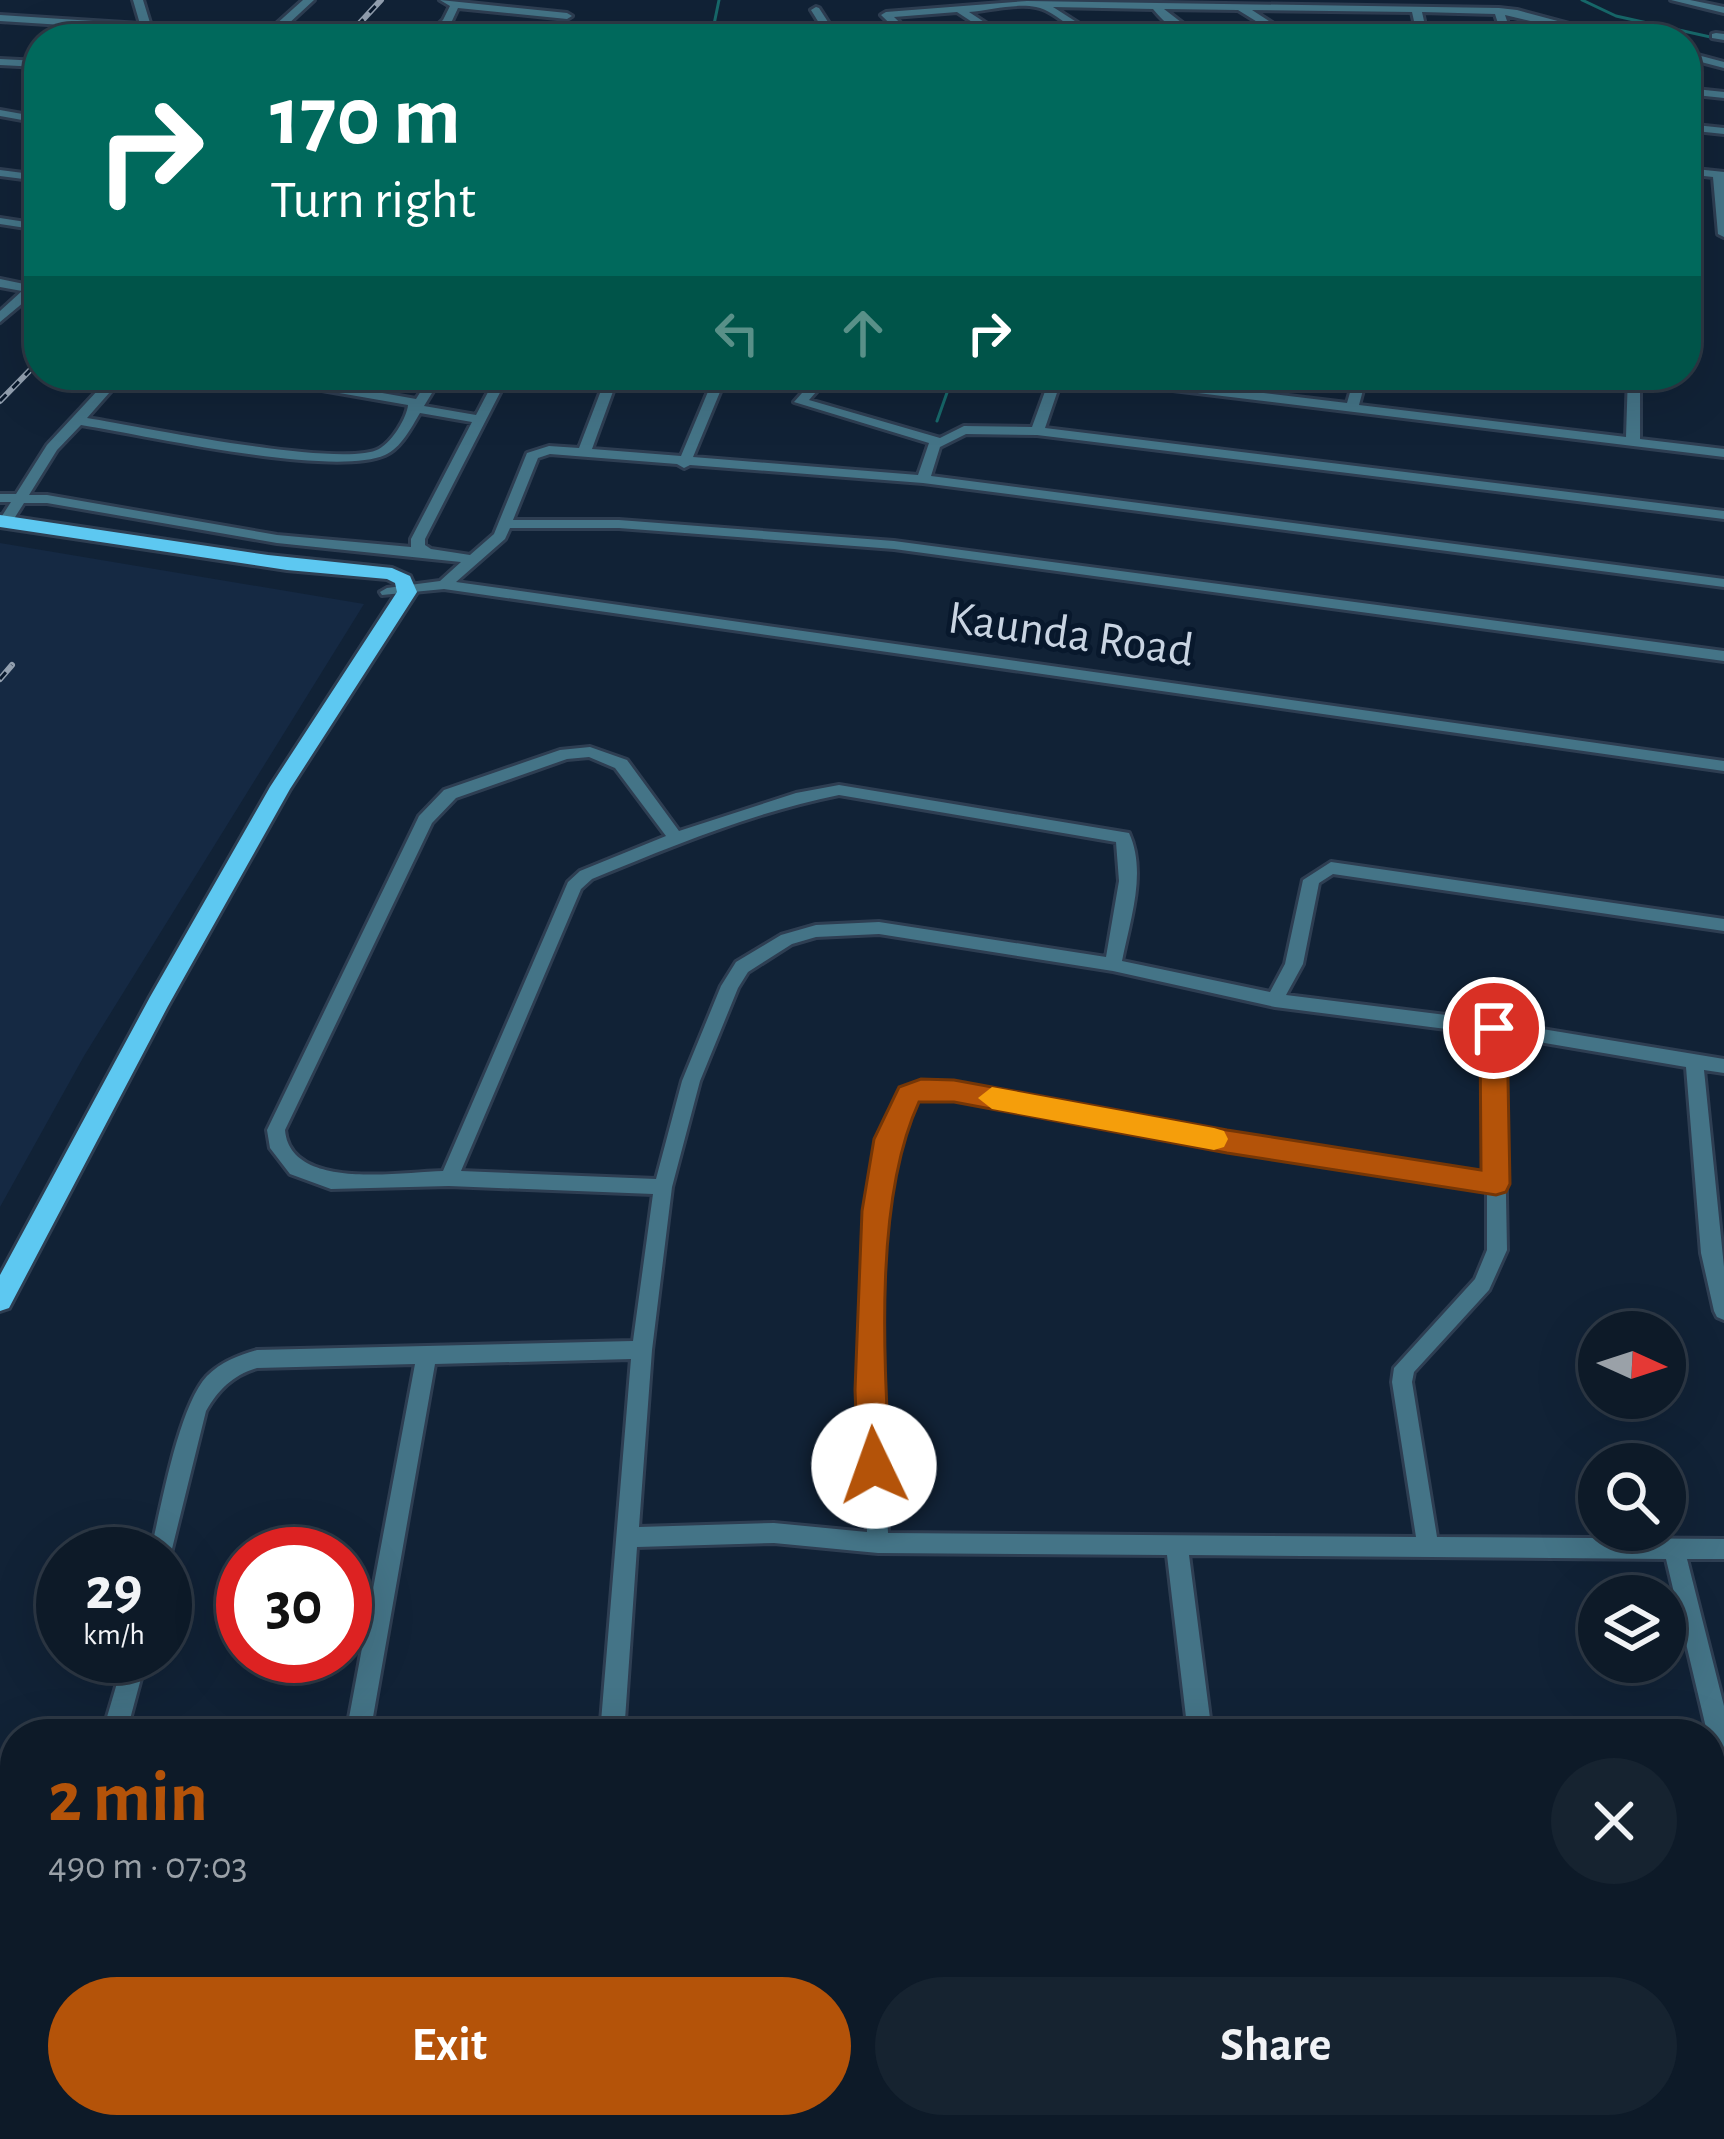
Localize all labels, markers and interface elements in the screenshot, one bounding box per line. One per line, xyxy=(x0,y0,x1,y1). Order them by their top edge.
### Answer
icon: right xyxy=(72,72,228,228)
text: 170 m xyxy=(270,76,461,160)
text: Turn right xyxy=(270,174,476,228)
icon: left xyxy=(704,300,770,366)
icon: ahead xyxy=(830,300,896,366)
icon: right xyxy=(956,300,1022,366)
street label: Kaunda Road xyxy=(945,594,1196,676)
pin xyxy=(1443,977,1545,1079)
icon: arrive xyxy=(1461,995,1527,1061)
north arrow xyxy=(1578,1311,1686,1419)
map controls xyxy=(1578,1311,1686,1683)
position arrow xyxy=(811,1403,937,1529)
button: search xyxy=(1578,1443,1686,1551)
speed limit sign: 30 xyxy=(216,1527,372,1683)
text: 29 xyxy=(85,1560,143,1620)
button: layers xyxy=(1578,1575,1686,1683)
text: km/h xyxy=(83,1620,145,1650)
button: close xyxy=(1551,1758,1677,1884)
text: 2 min xyxy=(48,1762,208,1834)
text: 490 m · 07:03 xyxy=(48,1847,248,1886)
button: Exit xyxy=(48,1977,851,2115)
button: Share xyxy=(875,1977,1677,2115)

